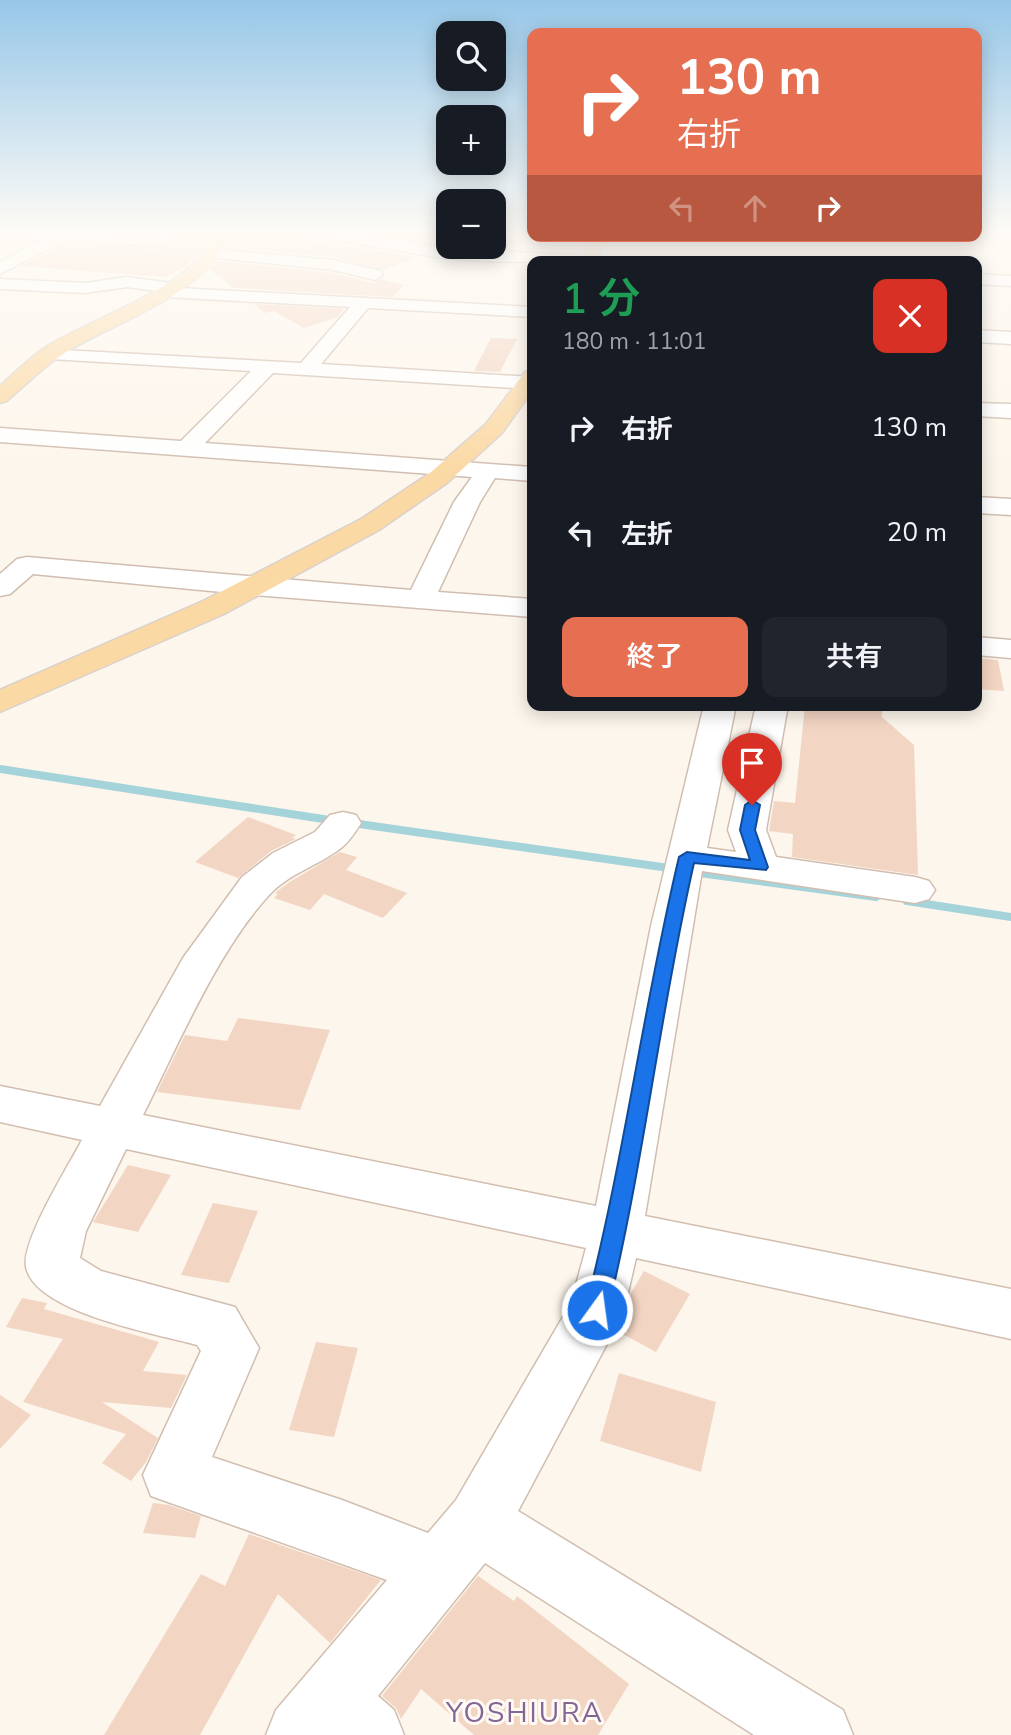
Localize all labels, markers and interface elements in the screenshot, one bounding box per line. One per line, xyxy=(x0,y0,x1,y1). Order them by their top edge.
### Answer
map controls xyxy=(436,21,506,259)
button: search xyxy=(436,21,506,91)
text: 130 m xyxy=(677,44,821,111)
icon: right xyxy=(562,56,653,147)
button: + xyxy=(436,105,506,175)
text: 右折 xyxy=(677,113,741,156)
button: − xyxy=(436,189,506,259)
icon: left xyxy=(663,189,701,227)
icon: ahead xyxy=(736,189,774,227)
icon: right xyxy=(809,189,847,227)
text: 1 分 xyxy=(562,271,640,328)
button: close xyxy=(873,279,947,353)
text: 180 m · 11:01 xyxy=(562,326,707,357)
icon: right xyxy=(562,409,600,447)
text: 130 m xyxy=(871,410,947,445)
text: 右折 xyxy=(621,412,673,447)
icon: left xyxy=(562,514,600,552)
text: 20 m xyxy=(887,515,947,550)
text: 左折 xyxy=(621,517,673,552)
button: 終了 xyxy=(562,617,748,697)
button: 共有 xyxy=(762,617,947,697)
pin xyxy=(722,733,782,805)
icon: arrive xyxy=(733,744,771,782)
position arrow xyxy=(560,1273,634,1347)
district label: YOSHIURA xyxy=(445,1694,604,1732)

